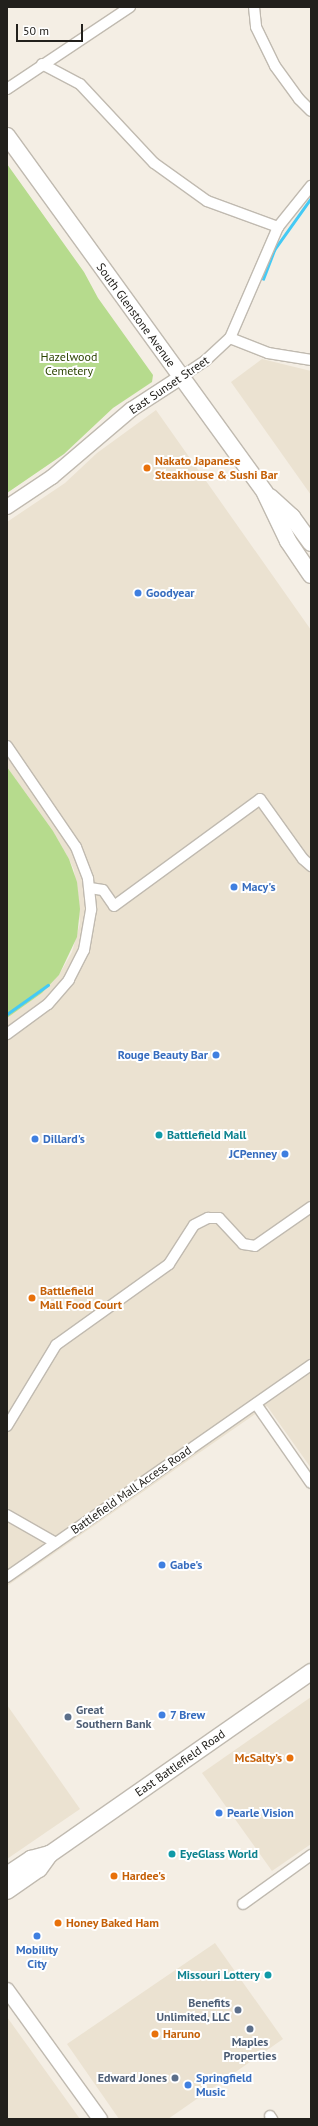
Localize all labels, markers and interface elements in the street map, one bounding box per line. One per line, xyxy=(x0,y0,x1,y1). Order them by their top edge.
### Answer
scale bar xyxy=(18,16,85,42)
text: 50 m xyxy=(23,23,49,38)
street label: South Glenstone Avenue xyxy=(93,260,179,370)
park label: Hazelwood Cemetery xyxy=(41,350,97,378)
street label: East Sunset Street xyxy=(126,353,212,417)
place label: Nakato Japanese Steakhouse & Sushi Bar xyxy=(155,454,278,482)
marker: Nakato Japanese Steakhouse & Sushi Bar xyxy=(142,463,152,473)
place label: Goodyear xyxy=(146,586,195,600)
marker: Goodyear xyxy=(133,588,143,598)
place label: Macy's xyxy=(242,880,276,894)
marker: Macy's xyxy=(229,882,239,892)
place label: Rouge Beauty Bar xyxy=(117,1048,208,1062)
marker: Rouge Beauty Bar xyxy=(211,1050,221,1060)
place label: Battlefield Mall xyxy=(167,1128,246,1142)
marker: Battlefield Mall xyxy=(154,1130,164,1140)
place label: Dillard's xyxy=(43,1132,85,1146)
marker: Dillard's xyxy=(30,1134,40,1144)
place label: JCPenney xyxy=(229,1147,277,1161)
marker: JCPenney xyxy=(280,1149,290,1159)
place label: Battlefield Mall Food Court xyxy=(40,1284,122,1312)
marker: Battlefield Mall Food Court xyxy=(27,1293,37,1303)
street label: Battlefield Mall Access Road xyxy=(68,1443,194,1537)
place label: Gabe's xyxy=(170,1558,202,1572)
marker: Gabe's xyxy=(157,1560,167,1570)
place label: Great Southern Bank xyxy=(76,1703,151,1731)
place label: 7 Brew xyxy=(170,1708,206,1722)
marker: 7 Brew xyxy=(157,1710,167,1720)
marker: Great Southern Bank xyxy=(63,1712,73,1722)
street label: East Battlefield Road xyxy=(132,1727,228,1799)
place label: McSalty’s xyxy=(235,1751,282,1765)
marker: McSalty’s xyxy=(285,1753,295,1763)
place label: Pearle Vision xyxy=(227,1806,294,1820)
marker: Pearle Vision xyxy=(214,1808,224,1818)
place label: EyeGlass World xyxy=(180,1847,258,1861)
marker: EyeGlass World xyxy=(167,1849,177,1859)
place label: Hardee's xyxy=(122,1869,165,1883)
marker: Hardee's xyxy=(109,1871,119,1881)
place label: Honey Baked Ham xyxy=(66,1916,159,1930)
marker: Honey Baked Ham xyxy=(53,1918,63,1928)
marker: Mobility City xyxy=(32,1931,42,1941)
place label: Mobility City xyxy=(16,1943,58,1971)
place label: Missouri Lottery xyxy=(177,1968,260,1982)
marker: Missouri Lottery xyxy=(263,1970,273,1980)
place label: Benefits Unlimited, LLC xyxy=(156,1996,230,2024)
marker: Benefits Unlimited, LLC xyxy=(233,2005,243,2015)
marker: Maples Properties xyxy=(245,2024,255,2034)
place label: Haruno xyxy=(163,2027,200,2041)
marker: Haruno xyxy=(150,2029,160,2039)
place label: Maples Properties xyxy=(224,2035,276,2063)
place label: Edward Jones xyxy=(98,2071,167,2085)
place label: Springfield Music xyxy=(196,2071,252,2099)
marker: Edward Jones xyxy=(170,2073,180,2083)
marker: Springfield Music xyxy=(183,2080,193,2090)

